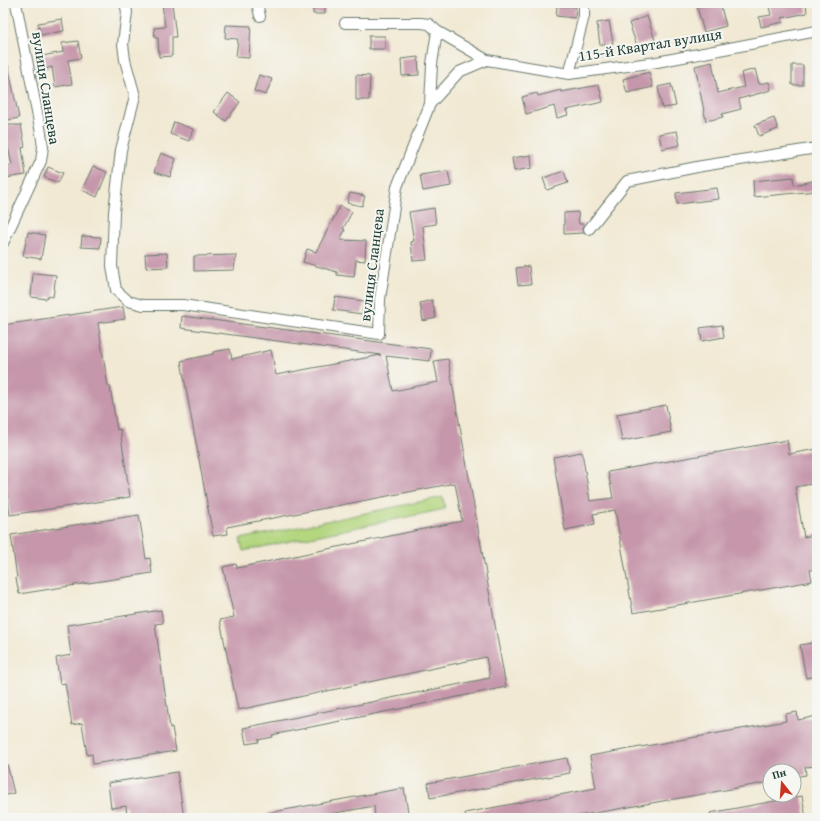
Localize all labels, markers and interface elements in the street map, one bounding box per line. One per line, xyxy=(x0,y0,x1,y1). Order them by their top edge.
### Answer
street label: 115-й Квартал вулиця xyxy=(577,23,724,66)
street label: вулиця Сланцева xyxy=(27,30,66,147)
street label: вулиця Сланцева xyxy=(354,206,389,323)
north arrow xyxy=(762,763,802,803)
text: Пн xyxy=(770,764,788,783)

